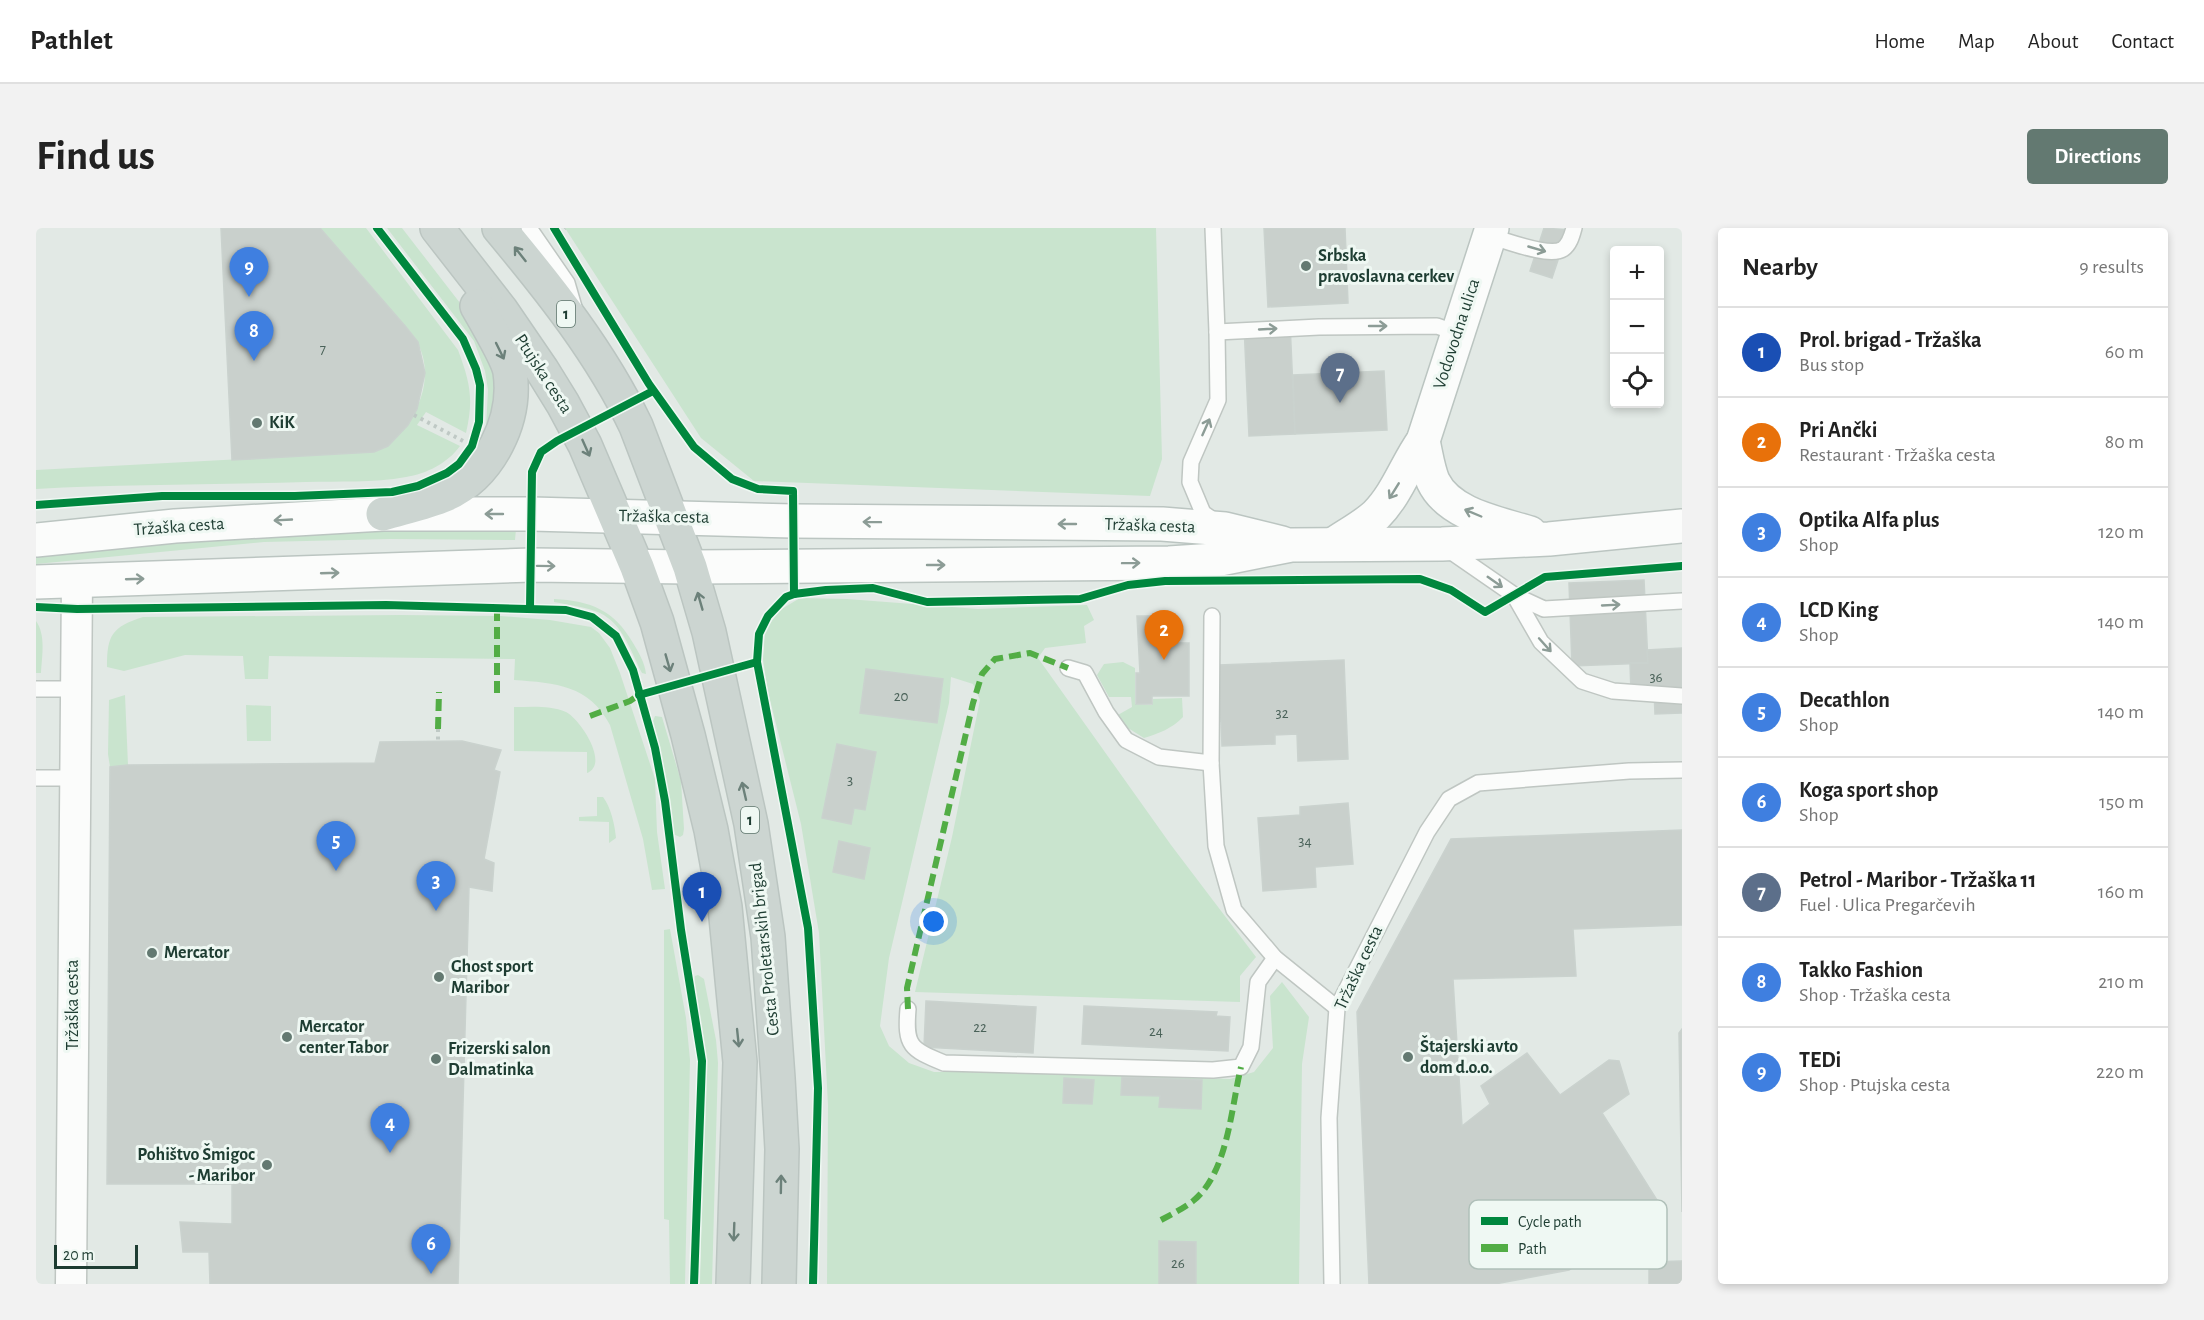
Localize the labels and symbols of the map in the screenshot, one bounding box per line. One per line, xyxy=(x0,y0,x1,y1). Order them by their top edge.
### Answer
one-way arrow xyxy=(1528,244,1547,255)
one-way arrow xyxy=(513,246,526,262)
place label: Srbska pravoslavna cerkev xyxy=(1318,247,1454,286)
pin: 9 xyxy=(230,248,268,297)
marker: Srbska pravoslavna cerkev xyxy=(1299,259,1313,273)
street label: Vodovodna ulica xyxy=(1431,276,1483,392)
road number: 1 xyxy=(557,301,575,327)
pin: 8 xyxy=(234,312,274,361)
one-way arrow xyxy=(1367,320,1387,332)
one-way arrow xyxy=(1258,324,1278,335)
street label: Ptujska cesta xyxy=(511,331,575,417)
house number: 7 xyxy=(320,342,326,357)
one-way arrow xyxy=(495,342,506,360)
pin: 7 xyxy=(1320,354,1360,403)
place label: KiK xyxy=(269,414,295,432)
marker: KiK xyxy=(250,416,264,430)
one-way arrow xyxy=(1201,419,1212,437)
one-way arrow xyxy=(581,438,593,456)
one-way arrow xyxy=(1388,482,1400,499)
street label: Tržaška cesta xyxy=(618,507,710,527)
one-way arrow xyxy=(1465,507,1483,519)
one-way arrow xyxy=(485,508,505,520)
street label: Tržaška cesta xyxy=(133,515,225,539)
one-way arrow xyxy=(273,515,293,526)
street label: Tržaška cesta xyxy=(1104,515,1196,537)
one-way arrow xyxy=(862,516,882,528)
one-way arrow xyxy=(1057,518,1077,530)
one-way arrow xyxy=(1121,557,1141,569)
one-way arrow xyxy=(926,559,946,571)
one-way arrow xyxy=(536,560,556,571)
one-way arrow xyxy=(320,567,340,579)
one-way arrow xyxy=(125,574,145,585)
one-way arrow xyxy=(1486,576,1502,588)
one-way arrow xyxy=(694,592,705,611)
one-way arrow xyxy=(1601,600,1621,611)
pin: 2 xyxy=(1144,610,1184,660)
one-way arrow xyxy=(1538,637,1552,652)
one-way arrow xyxy=(663,653,674,672)
house number: 36 xyxy=(1649,670,1663,685)
house number: 20 xyxy=(894,689,908,704)
house number: 32 xyxy=(1275,706,1289,721)
house number: 3 xyxy=(847,773,853,788)
one-way arrow xyxy=(737,782,749,801)
road number: 1 xyxy=(741,807,759,833)
pin: 5 xyxy=(316,822,356,871)
house number: 34 xyxy=(1298,834,1312,849)
street label: Cesta Proletarskih brigad xyxy=(747,861,783,1037)
pin: 3 xyxy=(416,862,456,911)
pin: 1 xyxy=(682,872,722,922)
your location xyxy=(919,907,948,936)
street label: Tržaška cesta xyxy=(1332,923,1386,1013)
place label: Mercator xyxy=(164,944,230,962)
marker: Mercator xyxy=(145,946,159,960)
place label: Ghost sport Maribor xyxy=(451,958,533,997)
street label: Tržaška cesta xyxy=(64,960,82,1050)
marker: Ghost sport Maribor xyxy=(432,970,446,984)
place label: Mercator center Tabor xyxy=(299,1018,389,1057)
house number: 22 xyxy=(973,1020,987,1035)
house number: 24 xyxy=(1149,1024,1163,1039)
one-way arrow xyxy=(733,1027,744,1047)
marker: Mercator center Tabor xyxy=(280,1030,294,1044)
place label: Štajerski avto dom d.o.o. xyxy=(1420,1035,1518,1077)
place label: Frizerski salon Dalmatinka xyxy=(448,1040,551,1079)
marker: Štajerski avto dom d.o.o. xyxy=(1401,1050,1415,1064)
marker: Frizerski salon Dalmatinka xyxy=(429,1052,443,1066)
pin: 4 xyxy=(370,1104,410,1153)
place label: Pohištvo Šmigoc - Maribor xyxy=(137,1143,256,1185)
marker: Pohištvo Šmigoc - Maribor xyxy=(260,1158,274,1172)
one-way arrow xyxy=(775,1174,787,1194)
legend xyxy=(1469,1200,1667,1269)
text: Cycle path xyxy=(1518,1214,1582,1231)
one-way arrow xyxy=(729,1222,740,1242)
pin: 6 xyxy=(412,1224,450,1274)
text: Path xyxy=(1518,1241,1547,1257)
scale bar xyxy=(54,1242,138,1270)
house number: 26 xyxy=(1171,1256,1185,1271)

